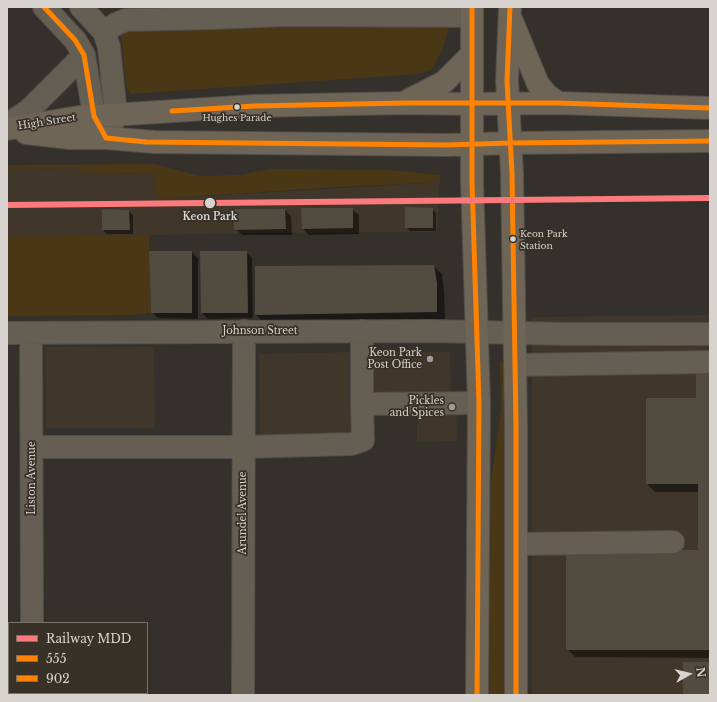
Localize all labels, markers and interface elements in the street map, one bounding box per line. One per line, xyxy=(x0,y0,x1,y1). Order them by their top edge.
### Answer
marker: Hughes Parade xyxy=(232,102,242,112)
street label: High Street xyxy=(17,111,77,133)
place label: Hughes Parade xyxy=(202,113,272,123)
marker: Keon Park xyxy=(203,196,217,210)
place label: Keon Park xyxy=(183,211,237,223)
place label: Keon Park Station xyxy=(520,229,568,250)
marker: Keon Park Station xyxy=(508,234,518,244)
street label: Johnson Street xyxy=(223,325,297,337)
place label: Keon Park Post Office xyxy=(367,347,422,370)
marker: Keon Park Post Office xyxy=(425,354,435,364)
place label: Pickles and Spices xyxy=(390,395,444,418)
marker: Pickles and Spices xyxy=(447,402,457,412)
street label: Liston Avenue xyxy=(26,441,38,515)
street label: Arundel Avenue xyxy=(237,472,249,554)
legend xyxy=(8,622,148,694)
text: Railway MDD xyxy=(46,631,131,646)
text: 555 xyxy=(46,651,66,666)
north arrow xyxy=(669,654,709,694)
text: N xyxy=(693,666,709,678)
text: 902 xyxy=(46,671,70,686)

